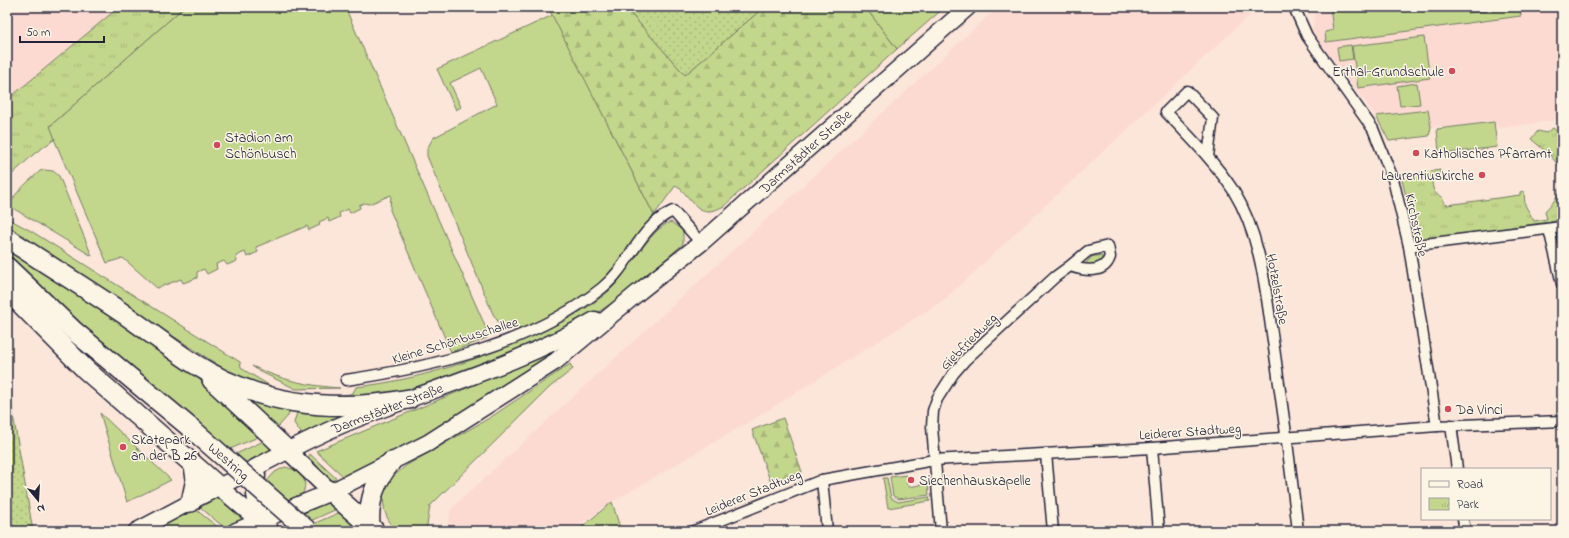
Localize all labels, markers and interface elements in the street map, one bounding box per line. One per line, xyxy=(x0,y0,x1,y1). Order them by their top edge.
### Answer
scale bar xyxy=(20,18,104,44)
text: 50 m xyxy=(26,24,50,42)
place label: Erthal-Grundschule xyxy=(1332,62,1445,83)
marker: Erthal-Grundschule xyxy=(1447,66,1457,76)
street label: Darmstädter Straße xyxy=(754,104,857,200)
place label: Stadion am Schönbusch xyxy=(225,128,296,165)
marker: Stadion am Schönbusch xyxy=(212,140,222,150)
place label: Katholisches Pfarramt xyxy=(1424,144,1552,165)
marker: Katholisches Pfarramt xyxy=(1411,148,1421,158)
place label: Laurentiuskirche xyxy=(1381,166,1475,187)
marker: Laurentiuskirche xyxy=(1477,170,1487,180)
street label: Kirchstraße xyxy=(1399,192,1433,259)
street label: Hotzelstraße xyxy=(1260,252,1293,327)
street label: Giebfriedweg xyxy=(936,309,1003,376)
street label: Kleine Schönbuschallee xyxy=(390,312,522,371)
street label: Darmstädter Straße xyxy=(328,378,447,441)
place label: Da Vinci xyxy=(1455,400,1503,421)
marker: Da Vinci xyxy=(1443,404,1453,414)
street label: Leiderer Stadtweg xyxy=(1138,418,1242,448)
place label: Skatepark an der B 26 xyxy=(131,430,197,467)
street label: Westring xyxy=(202,438,253,487)
marker: Skatepark an der B 26 xyxy=(118,442,128,452)
street label: Leiderer Stadtweg xyxy=(702,465,805,523)
legend xyxy=(1421,468,1551,520)
place label: Siechenhauskapelle xyxy=(919,471,1031,492)
marker: Siechenhauskapelle xyxy=(906,475,916,485)
text: Road xyxy=(1457,476,1483,494)
north arrow xyxy=(18,480,58,520)
text: Park xyxy=(1457,496,1479,514)
text: N xyxy=(35,500,47,517)

